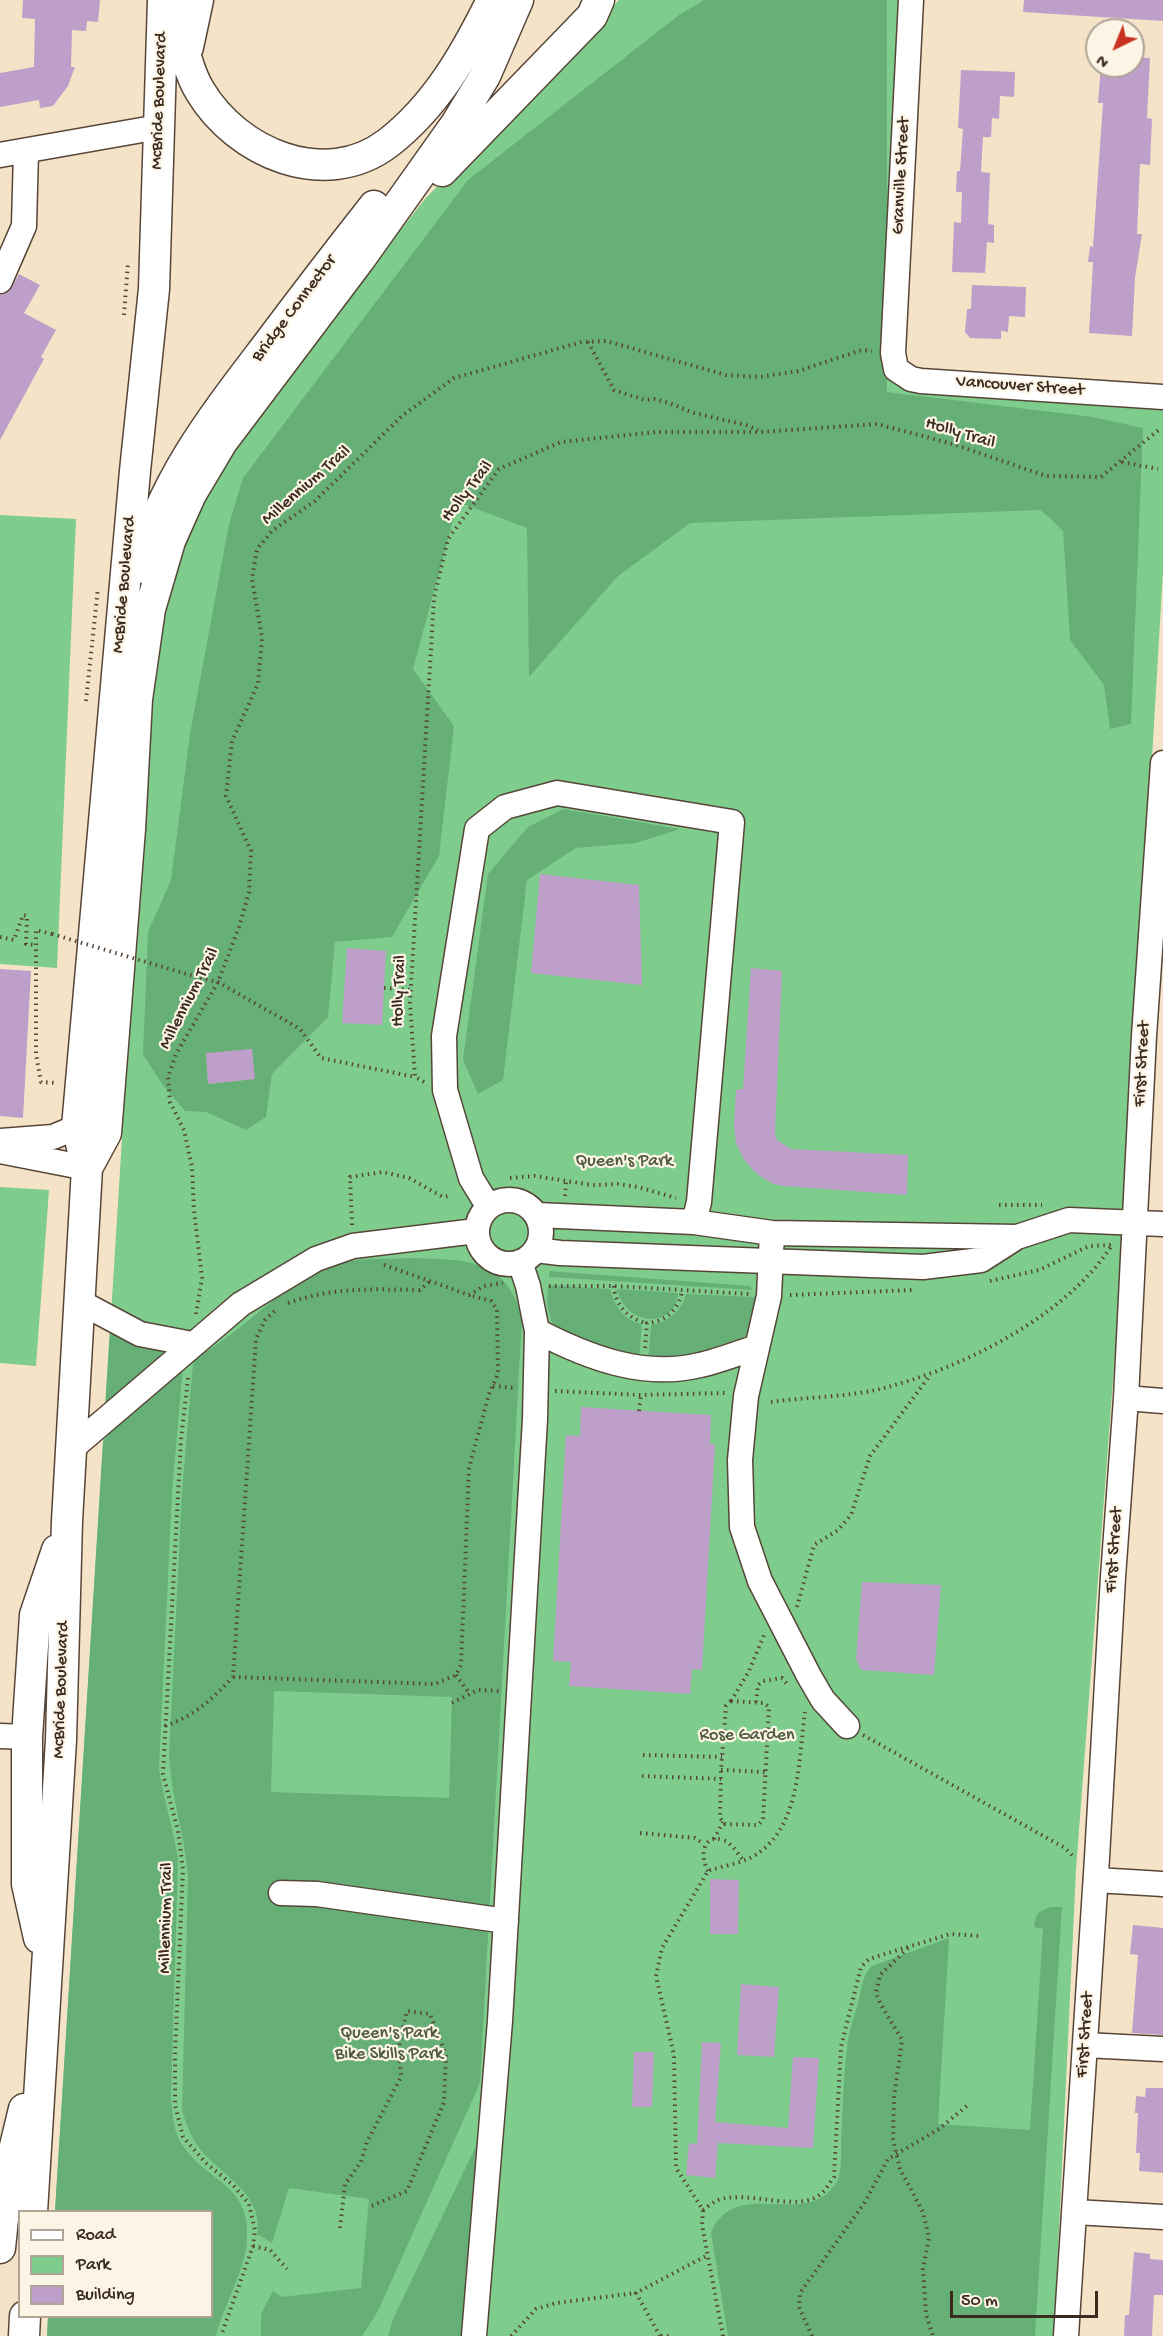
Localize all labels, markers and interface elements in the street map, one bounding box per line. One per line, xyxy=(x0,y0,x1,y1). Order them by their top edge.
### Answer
north arrow xyxy=(1085,18,1145,78)
street label: McBride Boulevard xyxy=(147,32,173,170)
text: N xyxy=(1093,50,1114,71)
street label: Granville Street xyxy=(888,117,916,235)
street label: Bridge Connector xyxy=(248,251,342,367)
street label: Vancouver Street xyxy=(955,372,1085,402)
street label: Holly Trail xyxy=(922,413,998,455)
street label: Millennium Trail xyxy=(258,441,356,531)
street label: Holly Trail xyxy=(437,457,499,527)
street label: McBride Boulevard xyxy=(108,516,142,654)
street label: Millennium Trail xyxy=(155,945,225,1053)
street label: Holly Trail xyxy=(388,955,412,1027)
street label: First Street xyxy=(1130,1021,1156,1107)
park label: Queen's Park xyxy=(575,1151,673,1173)
street label: First Street xyxy=(1101,1506,1129,1594)
street label: McBride Boulevard xyxy=(49,1621,75,1759)
park label: Rose Garden xyxy=(699,1725,795,1747)
street label: Millennium Trail xyxy=(155,1862,179,1974)
street label: First Street xyxy=(1072,1991,1100,2079)
park label: Queen's Park Bike Skills Park xyxy=(335,2023,443,2066)
legend xyxy=(18,2210,213,2318)
text: Road xyxy=(76,2225,115,2246)
text: Park xyxy=(76,2255,110,2276)
scale bar xyxy=(953,2279,1102,2317)
text: Building xyxy=(76,2285,135,2306)
text: 50 m xyxy=(961,2291,998,2312)

